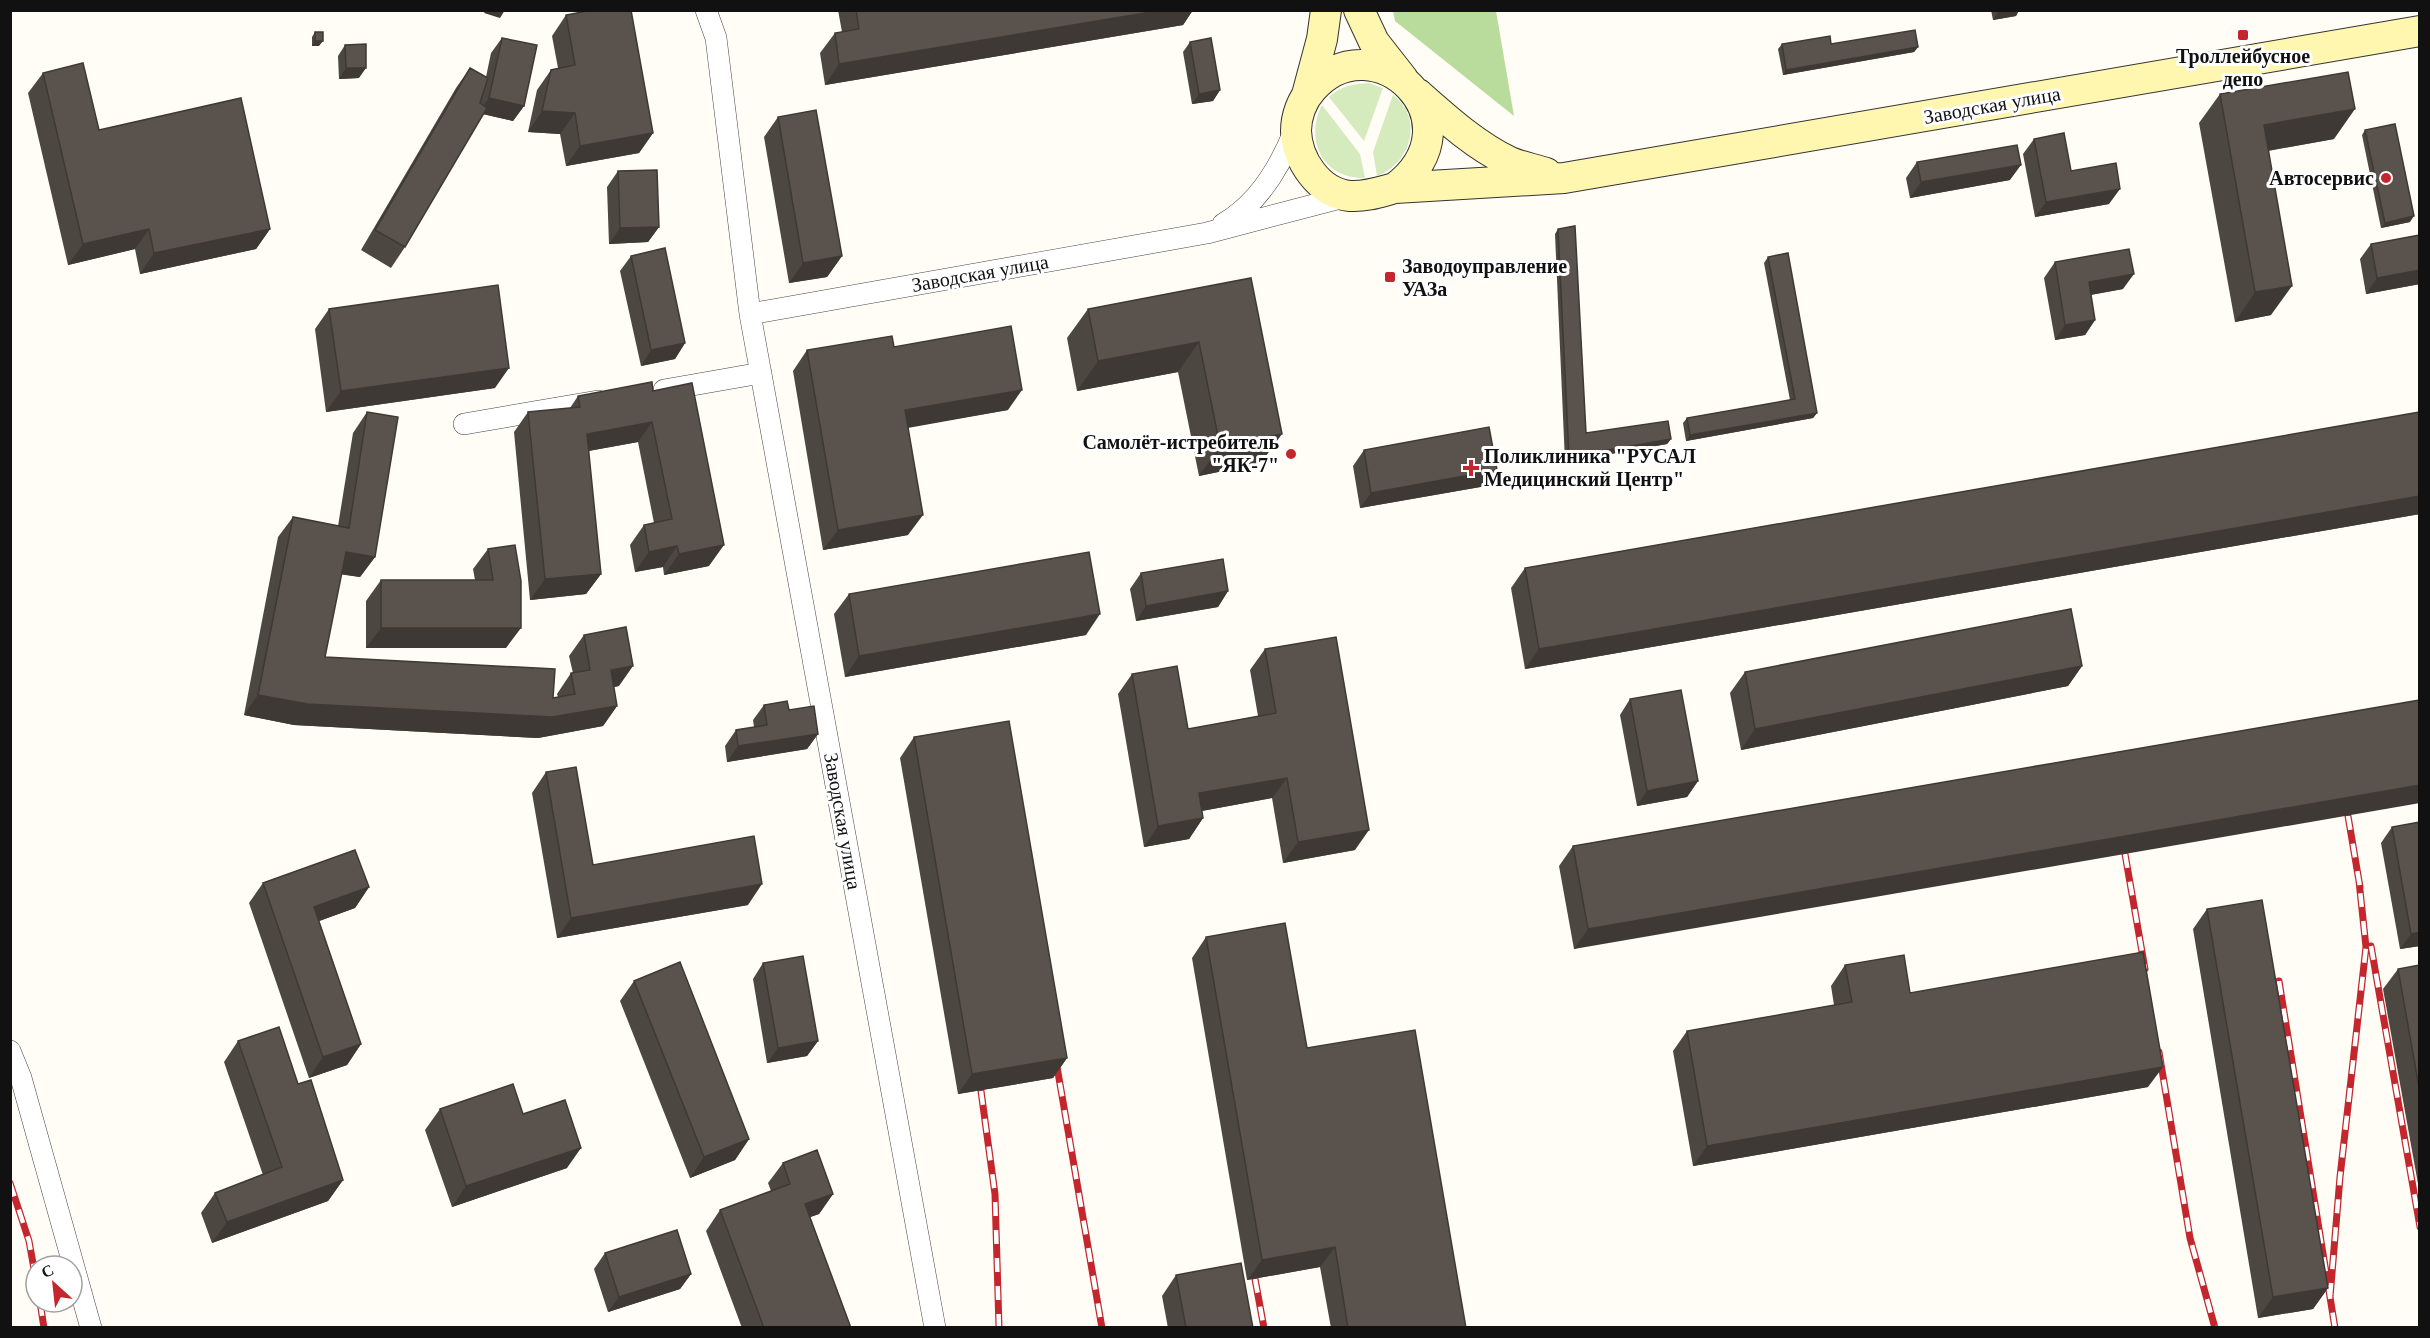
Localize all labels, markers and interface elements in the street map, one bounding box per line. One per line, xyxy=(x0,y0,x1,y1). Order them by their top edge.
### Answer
marker: Троллейбусное депо xyxy=(2236,28,2250,42)
place label: Троллейбусное депо xyxy=(2176,45,2310,90)
street label: Заводская улица xyxy=(1922,82,2062,129)
place label: Автосервис xyxy=(2269,167,2374,190)
marker: Автосервис xyxy=(2379,171,2393,185)
street label: Заводская улица xyxy=(910,250,1050,297)
place label: Заводоуправление УАЗа xyxy=(1402,255,1567,300)
marker: Заводоуправление УАЗа xyxy=(1383,270,1397,284)
place label: Самолёт-истребитель "ЯК-7" xyxy=(1082,431,1279,476)
place label: Поликлиника "РУСАЛ Медицинский Центр" xyxy=(1484,445,1696,491)
marker: Самолёт-истребитель "ЯК-7" xyxy=(1284,447,1298,461)
marker: Поликлиника "РУСАЛ Медицинский Центр" xyxy=(1462,459,1480,477)
street label: Заводская улица xyxy=(819,751,866,891)
north arrow xyxy=(24,1254,84,1314)
text: С xyxy=(38,1261,56,1281)

